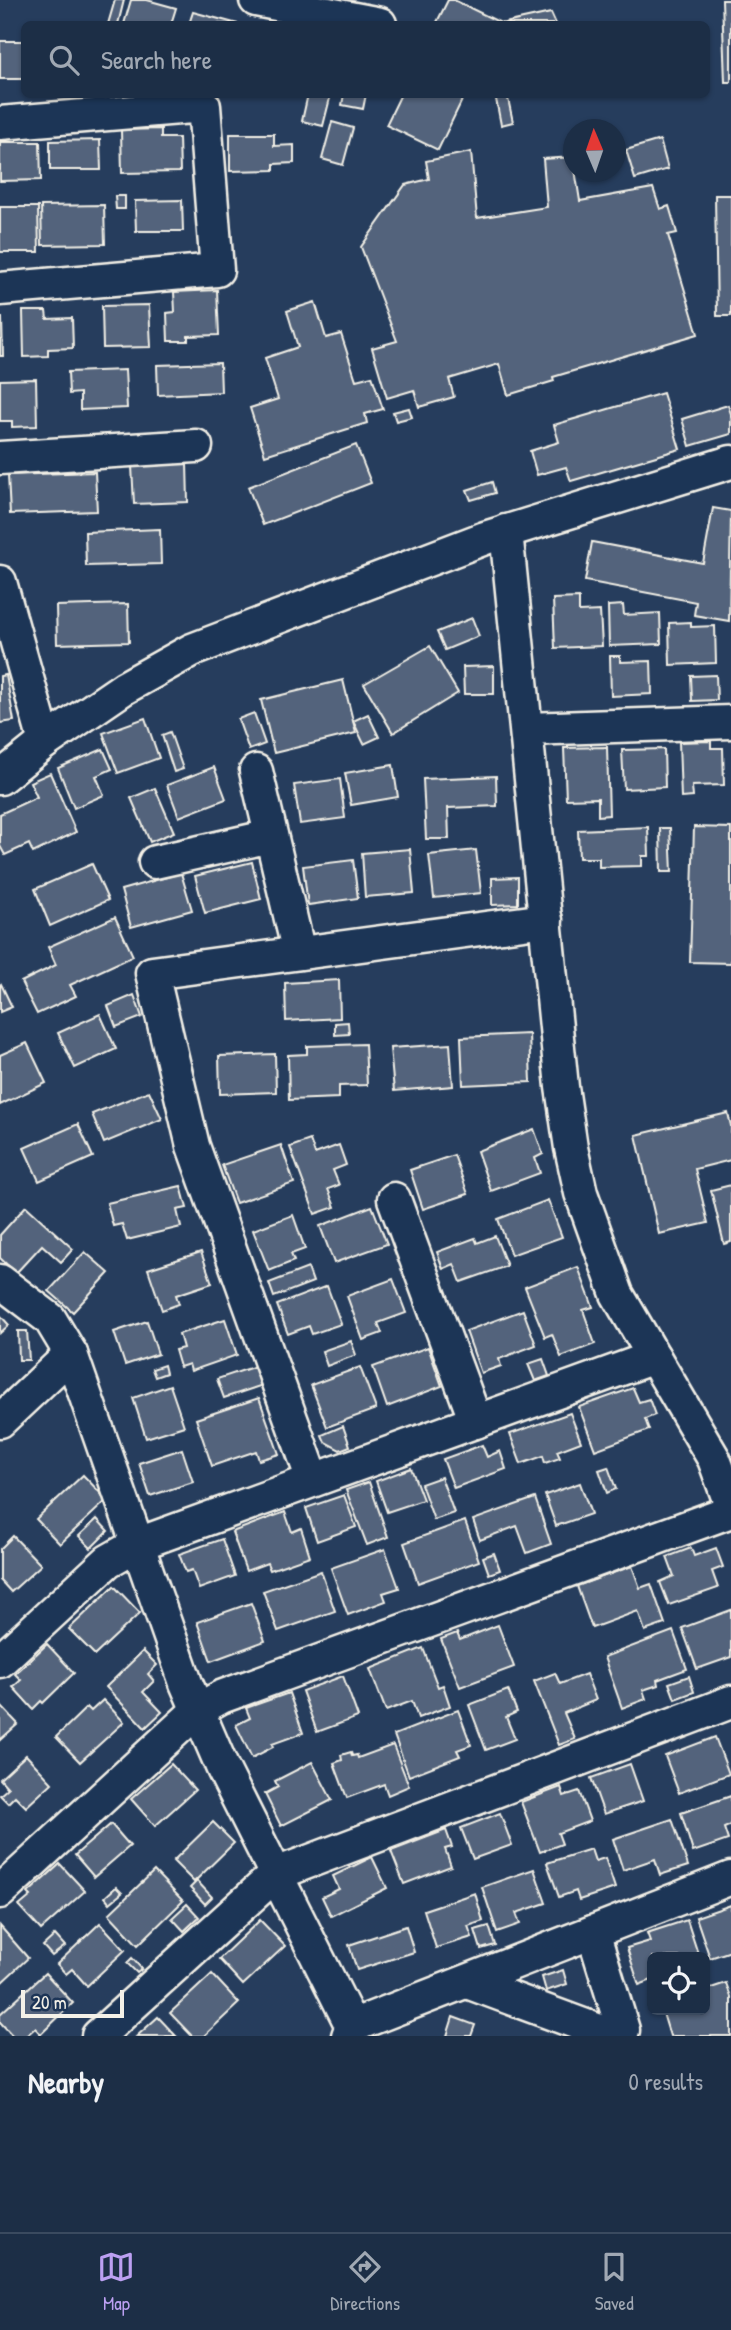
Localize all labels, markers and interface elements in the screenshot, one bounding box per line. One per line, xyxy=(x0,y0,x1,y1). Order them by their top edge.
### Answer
search box xyxy=(21,21,710,98)
icon: search xyxy=(45,41,83,79)
text: Search here xyxy=(101,42,212,77)
north arrow xyxy=(563,119,626,182)
map controls xyxy=(647,1952,710,2015)
button: locate xyxy=(647,1952,710,2015)
scale bar xyxy=(21,1987,124,2019)
text: 20 m xyxy=(32,1989,67,2015)
text: Nearby xyxy=(28,2062,104,2102)
text: 0 results xyxy=(628,2066,703,2097)
tab: Map xyxy=(97,2248,135,2316)
tab: Directions xyxy=(330,2248,400,2316)
tab: Saved xyxy=(595,2248,634,2316)

